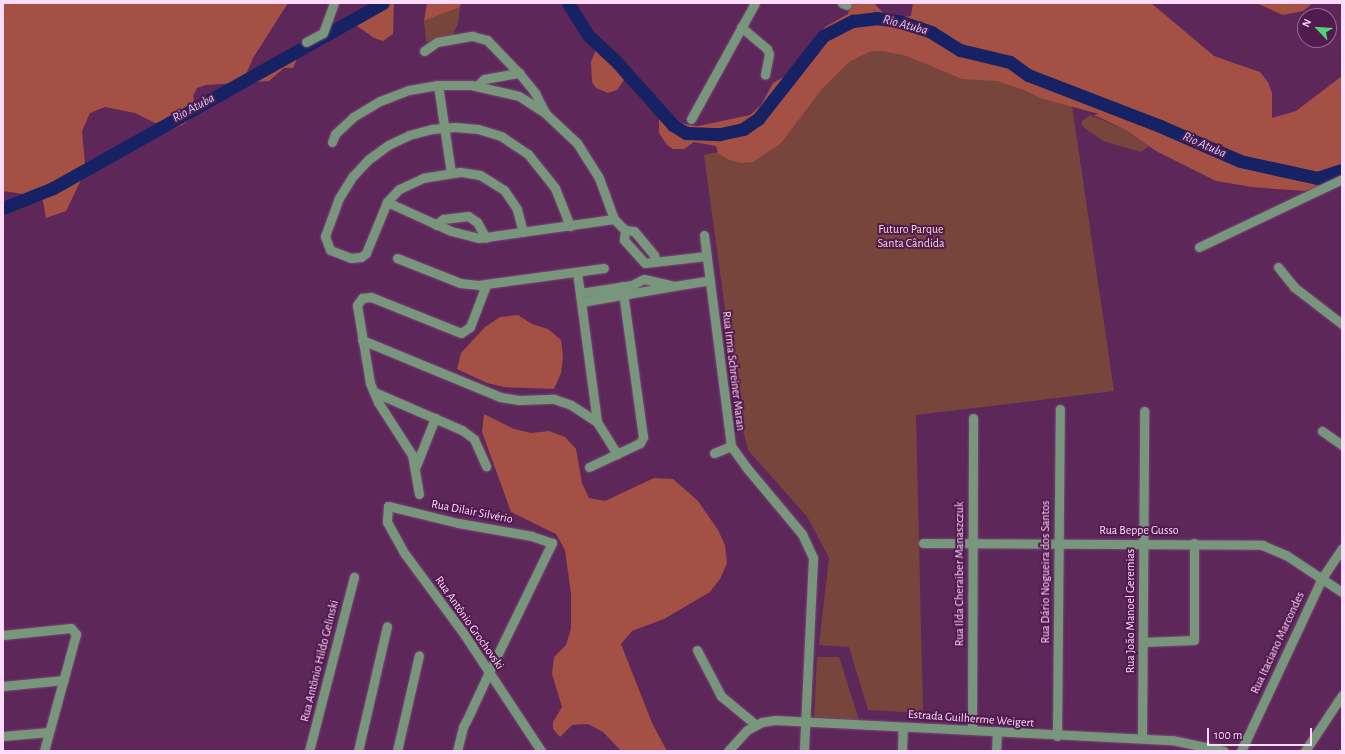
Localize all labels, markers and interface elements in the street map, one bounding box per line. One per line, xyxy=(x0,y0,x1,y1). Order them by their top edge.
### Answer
north arrow xyxy=(1297,8,1337,48)
water label: Rio Atuba xyxy=(881,13,929,39)
text: N xyxy=(1300,17,1313,29)
water label: Rio Atuba xyxy=(170,91,218,127)
water label: Rio Atuba xyxy=(1180,130,1228,162)
park label: Futuro Parque Santa Cândida xyxy=(877,223,945,251)
street label: Rua Irma Schreiner Maran xyxy=(719,310,747,432)
street label: Rua Dilair Silvério xyxy=(430,497,514,527)
street label: Rua Dário Nogueira dos Santos xyxy=(1039,501,1053,643)
street label: Rua Ilda Cheraiber Manaszczuk xyxy=(953,502,967,646)
street label: Rua Beppe Gusso xyxy=(1099,524,1179,538)
street label: Rua João Manoel Geremias xyxy=(1124,549,1138,673)
street label: Rua Antônio Grochovski xyxy=(431,574,507,672)
street label: Rua Itaciano Marcondes xyxy=(1248,590,1308,696)
street label: Rua Antônio Hildo Gelinski xyxy=(298,599,342,723)
street label: Estrada Guilherme Weigert xyxy=(907,707,1035,731)
scale bar xyxy=(1209,720,1314,746)
text: 100 m xyxy=(1214,729,1242,741)

